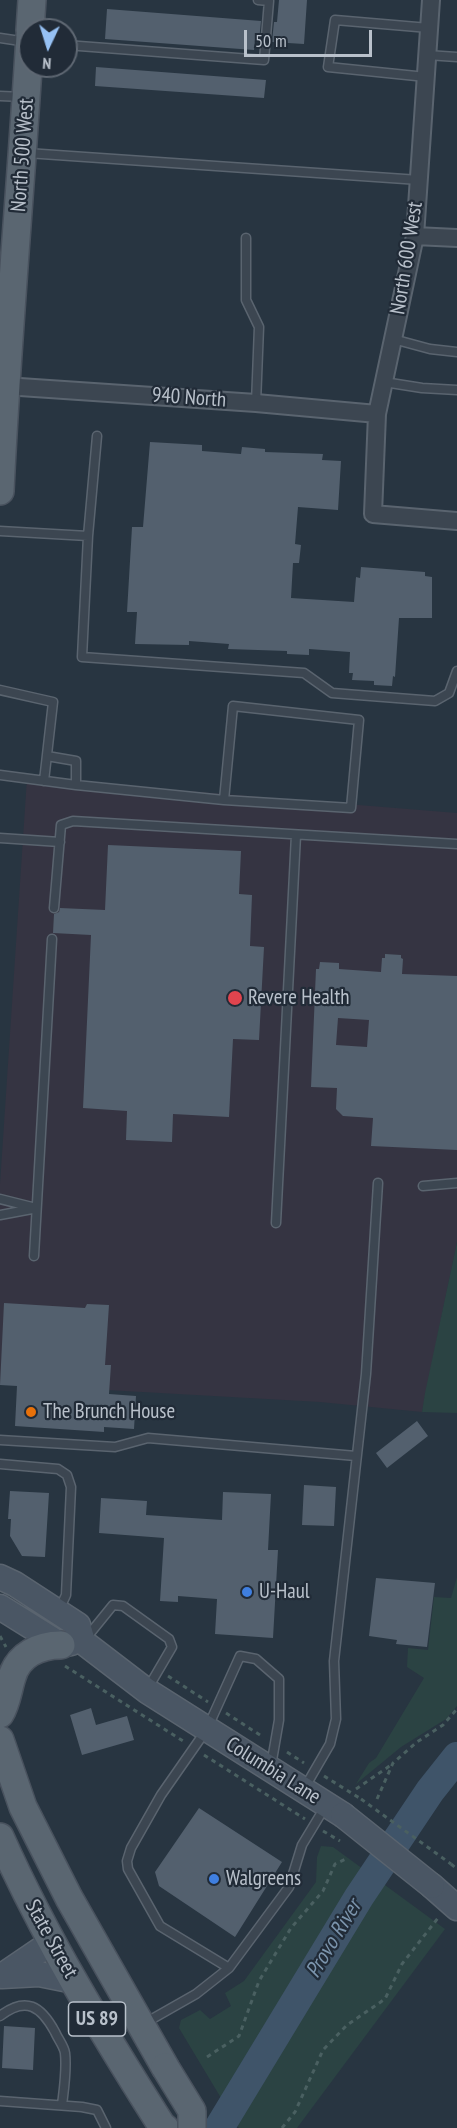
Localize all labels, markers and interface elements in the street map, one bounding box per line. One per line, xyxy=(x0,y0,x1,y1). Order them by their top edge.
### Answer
north arrow xyxy=(18,18,78,78)
scale bar xyxy=(247,18,374,56)
text: 50 m xyxy=(255,29,287,52)
text: N xyxy=(42,54,52,74)
street label: North 500 West xyxy=(6,97,40,213)
street label: North 600 West xyxy=(386,200,428,316)
street label: 940 North xyxy=(151,383,227,413)
place label: Revere Health xyxy=(248,985,350,1011)
marker: Revere Health xyxy=(226,989,244,1007)
place label: The Brunch House xyxy=(43,1399,175,1425)
marker: The Brunch House xyxy=(24,1405,38,1419)
place label: U-Haul xyxy=(259,1579,310,1605)
marker: U-Haul xyxy=(240,1585,254,1599)
street label: Columbia Lane xyxy=(221,1732,325,1810)
place label: Walgreens xyxy=(226,1866,301,1892)
marker: Walgreens xyxy=(207,1872,221,1886)
water label: Provo River xyxy=(300,1895,368,1983)
street label: State Street xyxy=(19,1896,83,1982)
road number: US 89 xyxy=(68,2002,126,2036)

